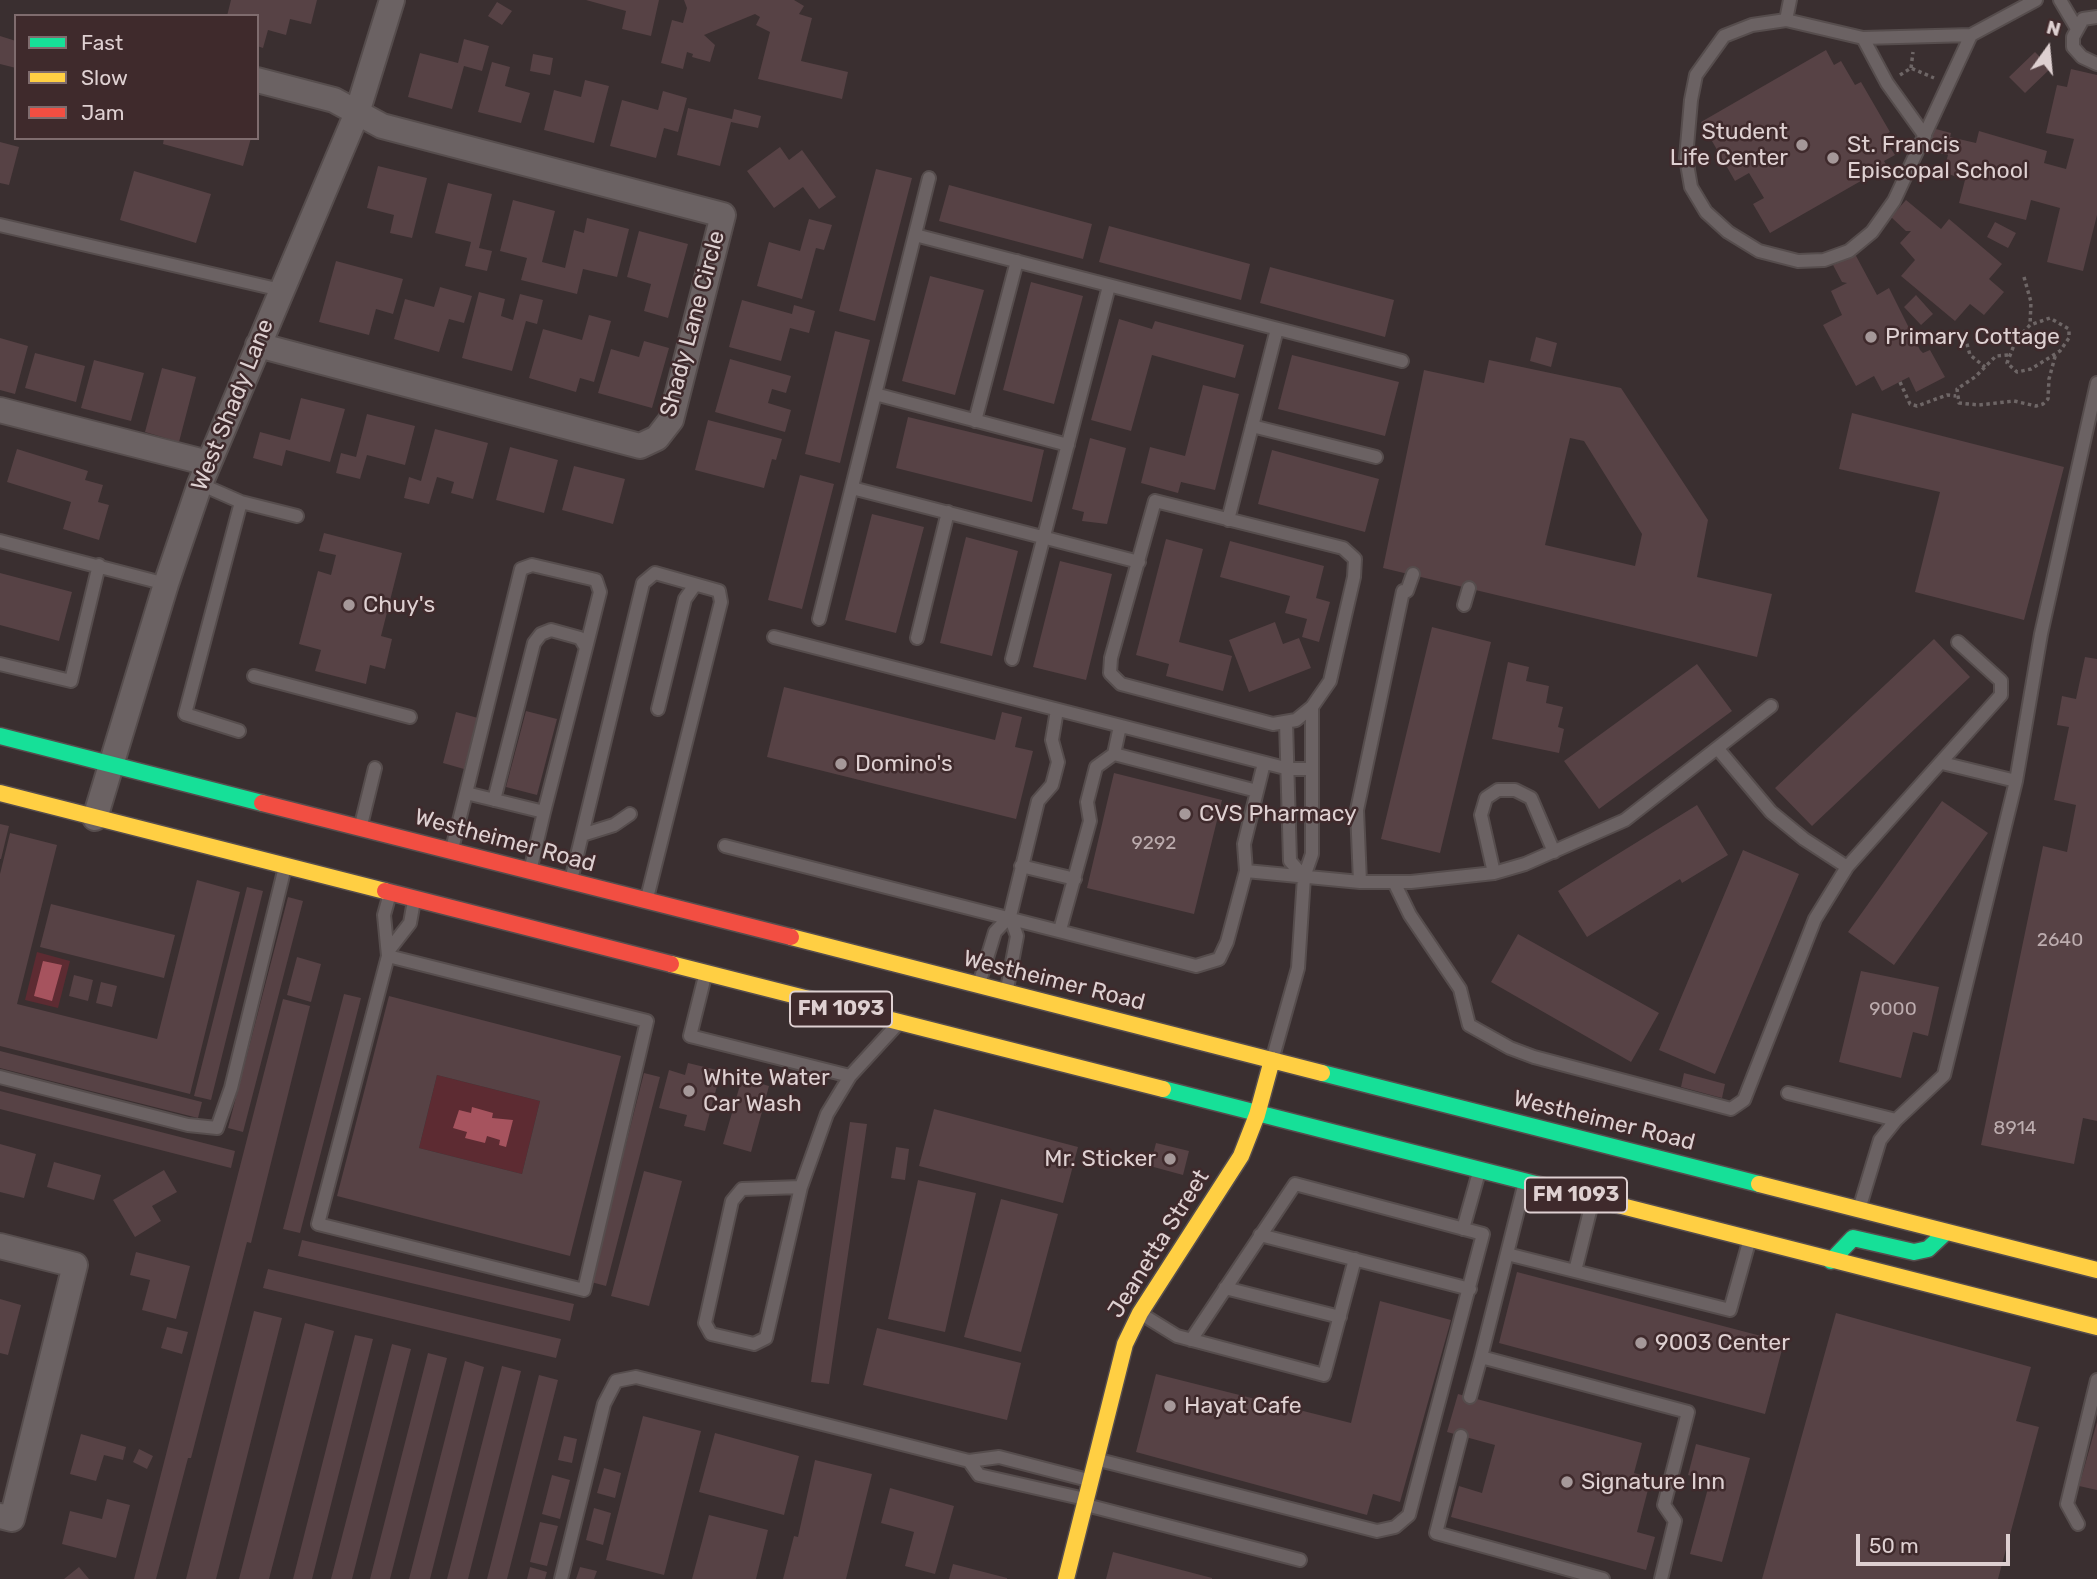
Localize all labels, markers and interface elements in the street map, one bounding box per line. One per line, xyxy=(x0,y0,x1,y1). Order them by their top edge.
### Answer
legend xyxy=(14,14,259,140)
north arrow xyxy=(2013,14,2083,84)
text: N xyxy=(2044,15,2063,41)
text: Fast xyxy=(81,30,123,55)
text: Slow xyxy=(81,65,128,90)
text: Jam xyxy=(81,100,125,125)
place label: Student Life Center xyxy=(1670,118,1788,172)
place label: St. Francis Episcopal School xyxy=(1847,131,2028,185)
marker: Student Life Center xyxy=(1794,137,1810,153)
marker: St. Francis Episcopal School xyxy=(1825,150,1841,166)
street label: Shady Lane Circle xyxy=(655,228,731,420)
street label: West Shady Lane xyxy=(186,315,280,495)
place label: Primary Cottage xyxy=(1885,323,2060,351)
marker: Primary Cottage xyxy=(1863,329,1879,345)
place label: Chuy's xyxy=(363,591,435,619)
marker: Chuy's xyxy=(341,597,357,613)
place label: Domino's xyxy=(855,750,953,778)
marker: Domino's xyxy=(833,756,849,772)
place label: CVS Pharmacy xyxy=(1199,800,1357,828)
street label: Westheimer Road xyxy=(412,804,598,878)
marker: CVS Pharmacy xyxy=(1177,806,1193,822)
house number: 9292 xyxy=(1132,833,1176,855)
house number: 2640 xyxy=(2037,930,2083,952)
street label: Westheimer Road xyxy=(960,945,1148,1017)
road number: FM 1093 xyxy=(790,992,892,1026)
house number: 9000 xyxy=(1869,999,1917,1021)
place label: White Water Car Wash xyxy=(703,1064,830,1118)
marker: White Water Car Wash xyxy=(681,1083,697,1099)
street label: Westheimer Road xyxy=(1510,1085,1698,1157)
house number: 8914 xyxy=(1993,1118,2037,1140)
place label: Mr. Sticker xyxy=(1044,1145,1156,1173)
marker: Mr. Sticker xyxy=(1162,1151,1178,1167)
street label: Jeanetta Street xyxy=(1102,1165,1216,1323)
road number: FM 1093 xyxy=(1525,1178,1627,1212)
place label: 9003 Center xyxy=(1655,1329,1790,1357)
marker: 9003 Center xyxy=(1633,1335,1649,1351)
place label: Hayat Cafe xyxy=(1184,1392,1302,1420)
marker: Hayat Cafe xyxy=(1162,1398,1178,1414)
place label: Signature Inn xyxy=(1581,1468,1725,1496)
marker: Signature Inn xyxy=(1559,1474,1575,1490)
scale bar xyxy=(1859,1520,2013,1564)
text: 50 m xyxy=(1869,1533,1919,1558)

